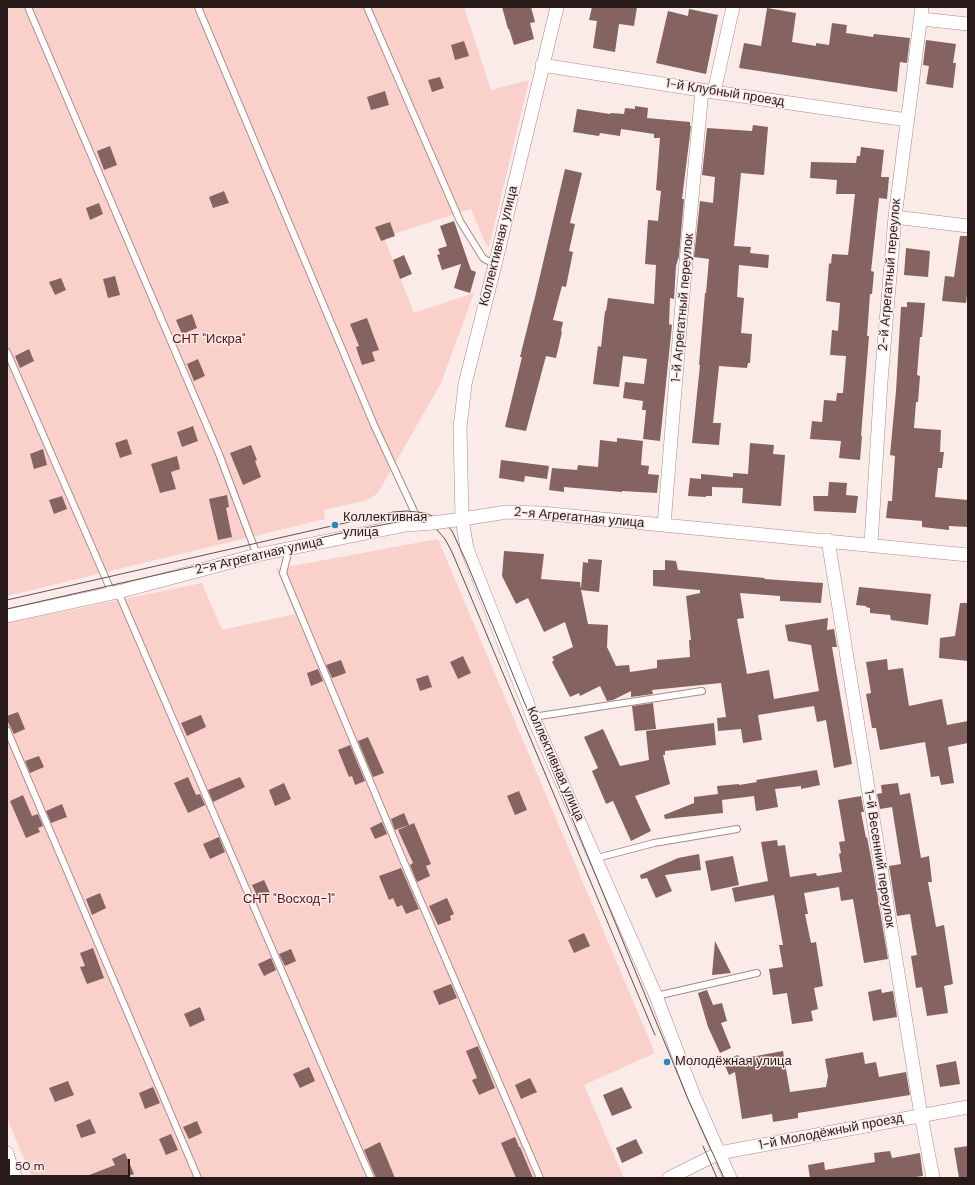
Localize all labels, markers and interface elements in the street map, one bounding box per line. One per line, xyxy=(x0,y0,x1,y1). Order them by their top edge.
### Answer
street label: 1-й Клубный проезд xyxy=(665,76,785,110)
street label: Коллективная улица xyxy=(476,184,522,308)
street label: 2-й Агрегатный переулок xyxy=(876,198,904,352)
street label: 1-й Агрегатный переулок xyxy=(669,233,697,383)
park label: СНТ "Искра" xyxy=(172,332,246,348)
street label: 2-я Агрегатная улица xyxy=(513,505,645,531)
place label: Коллективная улица xyxy=(343,510,427,541)
marker: Коллективная улица xyxy=(330,520,340,530)
street label: 2-я Агрегатная улица xyxy=(193,534,325,578)
street label: Коллективная улица xyxy=(523,704,587,824)
street label: 1-й Весенний переулок xyxy=(860,789,898,929)
park label: СНТ "Восход-1" xyxy=(243,892,335,908)
place label: Молодёжная улица xyxy=(675,1054,792,1070)
marker: Молодёжная улица xyxy=(662,1057,672,1067)
street label: 1-й Молодёжный проезд xyxy=(757,1110,905,1154)
scale bar xyxy=(10,1151,132,1177)
text: 50 m xyxy=(15,1158,44,1174)

